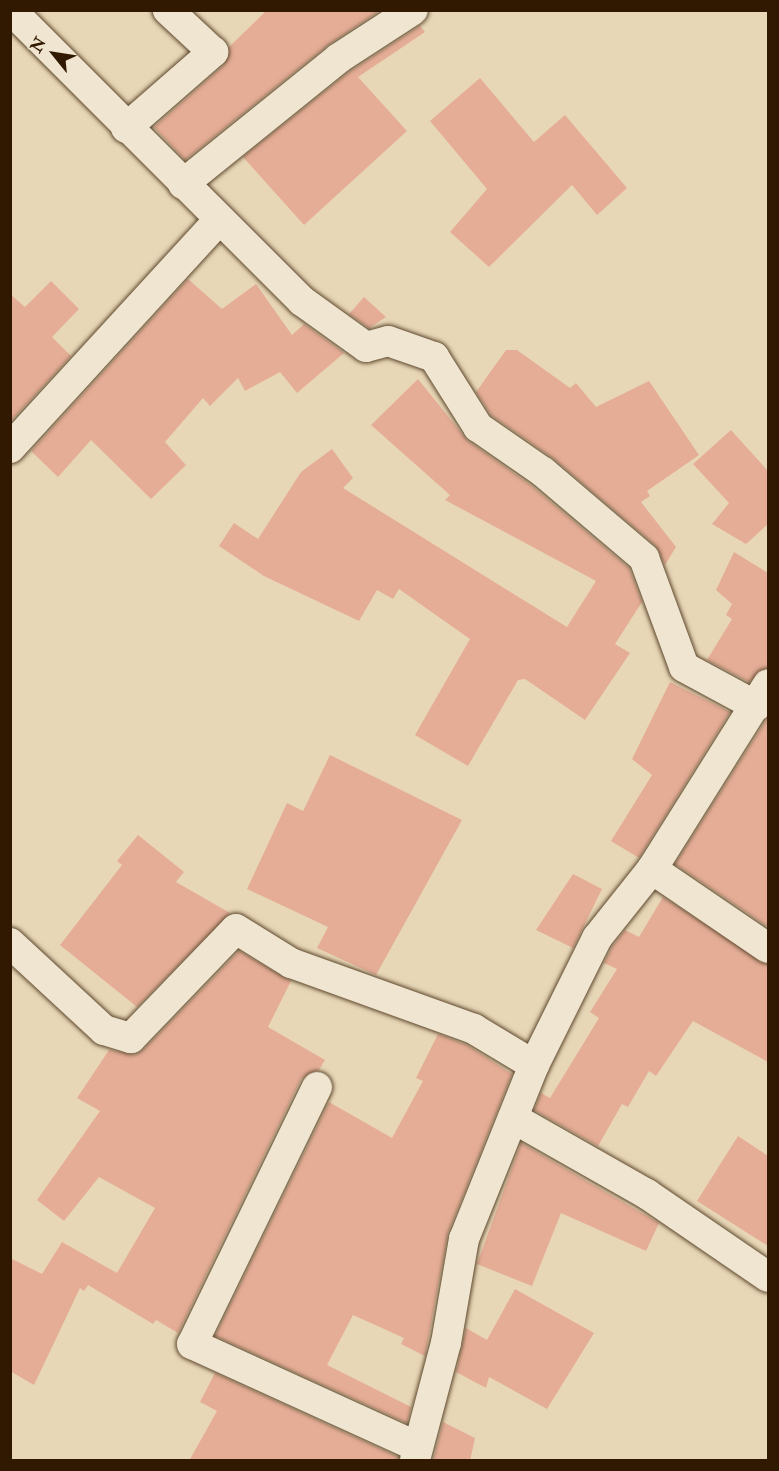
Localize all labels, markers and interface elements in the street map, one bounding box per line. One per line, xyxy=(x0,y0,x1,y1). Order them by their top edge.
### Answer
north arrow xyxy=(24,24,84,84)
text: N xyxy=(26,34,51,56)

